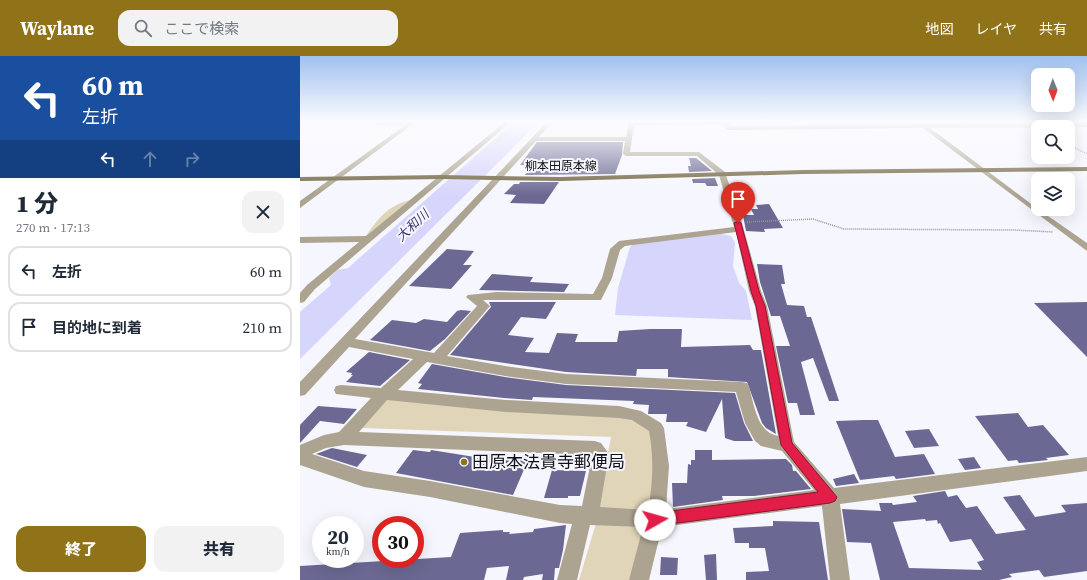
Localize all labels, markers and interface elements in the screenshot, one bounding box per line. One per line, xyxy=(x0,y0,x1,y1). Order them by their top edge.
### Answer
search box xyxy=(118,10,398,46)
text: Waylane xyxy=(20,15,94,41)
icon: search xyxy=(132,17,154,39)
text: ここで検索 xyxy=(164,18,239,39)
text: 地図 xyxy=(925,19,953,39)
text: レイヤ xyxy=(975,19,1017,39)
text: 共有 xyxy=(1039,19,1067,39)
text: 60 m xyxy=(82,66,144,104)
north arrow xyxy=(1031,68,1075,112)
map controls xyxy=(1031,68,1075,216)
icon: left xyxy=(16,72,68,124)
text: 左折 xyxy=(82,104,118,129)
button: search xyxy=(1031,120,1075,164)
icon: left xyxy=(97,148,119,170)
icon: ahead xyxy=(139,148,161,170)
icon: right xyxy=(181,148,203,170)
street label: 柳本田原本線 xyxy=(525,158,597,174)
button: layers xyxy=(1031,172,1075,216)
pin xyxy=(721,182,755,223)
text: 1 分 xyxy=(16,187,58,220)
icon: arrive xyxy=(727,188,749,210)
button: close xyxy=(242,191,284,233)
water label: 大和川 xyxy=(392,204,434,245)
text: 270 m · 17:13 xyxy=(16,219,90,236)
icon: left xyxy=(18,260,40,282)
text: 左折 xyxy=(52,261,82,282)
text: 60 m xyxy=(250,261,282,282)
icon: arrive xyxy=(18,316,40,338)
text: 目的地に到着 xyxy=(52,317,142,338)
text: 210 m xyxy=(242,317,282,338)
place label: 田原本法貴寺郵便局 xyxy=(472,450,625,474)
marker: 田原本法貴寺郵便局 xyxy=(459,457,469,467)
position arrow xyxy=(634,499,676,541)
speed limit sign: 30 xyxy=(372,516,424,568)
text: 20 xyxy=(327,523,349,551)
button: 終了 xyxy=(16,526,146,572)
button: 共有 xyxy=(154,526,284,572)
text: km/h xyxy=(326,545,350,558)

